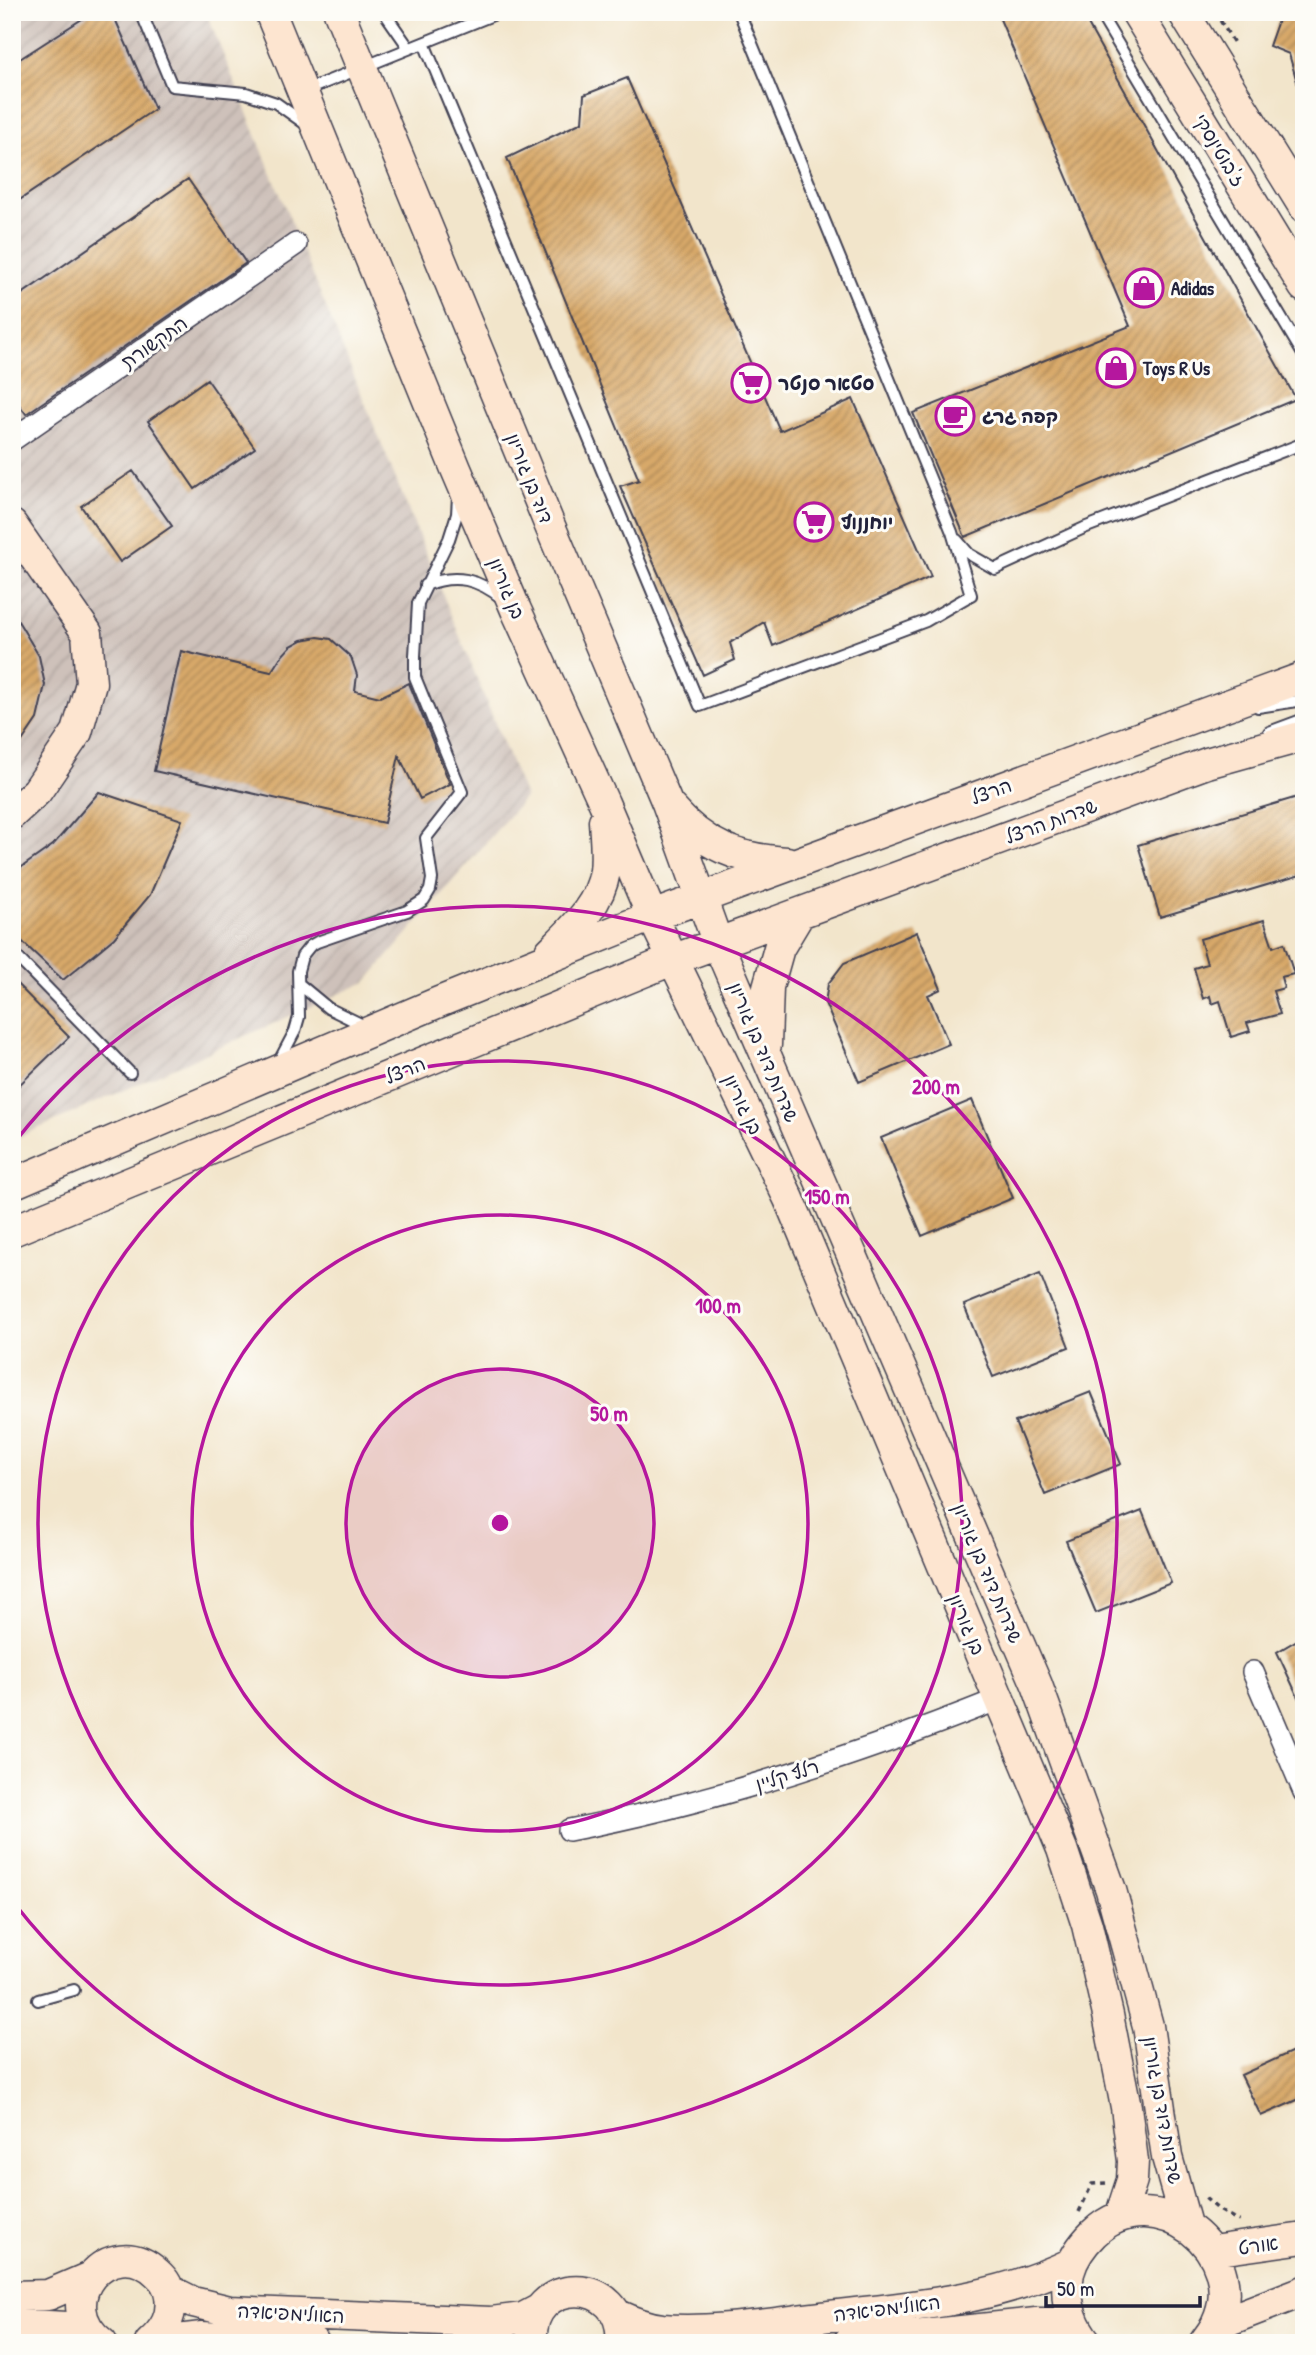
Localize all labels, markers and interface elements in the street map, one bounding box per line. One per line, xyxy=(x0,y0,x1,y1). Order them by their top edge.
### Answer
street label: ז'בוטינסקי xyxy=(1188,109,1252,191)
shop icon: Adidas xyxy=(1123,267,1165,309)
place label: Adidas xyxy=(1171,275,1215,301)
street label: התקשורת xyxy=(116,310,192,374)
shop icon: Toys R Us xyxy=(1095,347,1137,389)
place label: Toys R Us xyxy=(1142,355,1211,382)
supermarket icon: סטאר סנטר xyxy=(730,362,772,404)
place label: סטאר סנטר xyxy=(778,370,875,396)
cafe icon: קפה גרג xyxy=(934,395,976,437)
place label: קפה גרג xyxy=(982,403,1058,429)
street label: דוד בן גוריון xyxy=(500,429,560,527)
supermarket icon: יוחננוף xyxy=(793,501,835,543)
place label: יוחננוף xyxy=(841,509,893,535)
street label: בן גוריון xyxy=(482,553,532,623)
street label: הרצל xyxy=(967,772,1015,810)
street label: שדרות הרצל xyxy=(1001,792,1101,850)
street label: שדרות דוד בן גוריון xyxy=(724,979,804,1125)
street label: הרצל xyxy=(381,1050,429,1090)
street label: בן גוריון xyxy=(719,1070,767,1138)
text: 200 m xyxy=(912,1072,960,1101)
text: 150 m xyxy=(804,1182,850,1211)
text: 100 m xyxy=(695,1291,741,1320)
text: 50 m xyxy=(590,1399,628,1428)
street label: שדרות דוד בן גוריון xyxy=(948,1500,1028,1646)
centre of rings xyxy=(488,1511,512,1535)
street label: בן גוריון xyxy=(944,1590,990,1658)
street label: רלף קליין xyxy=(752,1753,822,1797)
street label: שדרות דוד בן גוריון xyxy=(1137,2034,1189,2186)
street label: אורט xyxy=(1236,2229,1280,2261)
scale bar xyxy=(1046,2264,1200,2308)
text: 50 m xyxy=(1057,2274,1094,2303)
street label: האולימפיאדה xyxy=(832,2289,942,2327)
street label: האולימפיאדה xyxy=(237,2297,345,2329)

